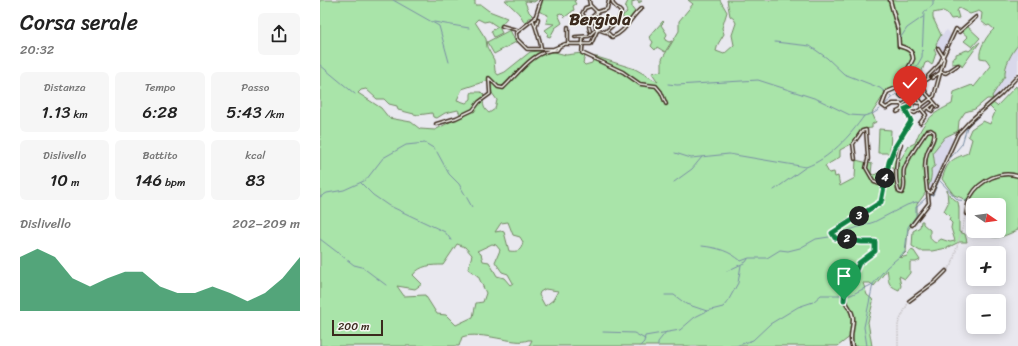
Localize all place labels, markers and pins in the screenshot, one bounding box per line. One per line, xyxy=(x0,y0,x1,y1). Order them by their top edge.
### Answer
pin xyxy=(893,66,927,107)
pin: 4 xyxy=(875,168,895,188)
pin: 3 xyxy=(849,206,869,226)
pin: 2 xyxy=(837,229,857,249)
pin xyxy=(827,259,861,300)

